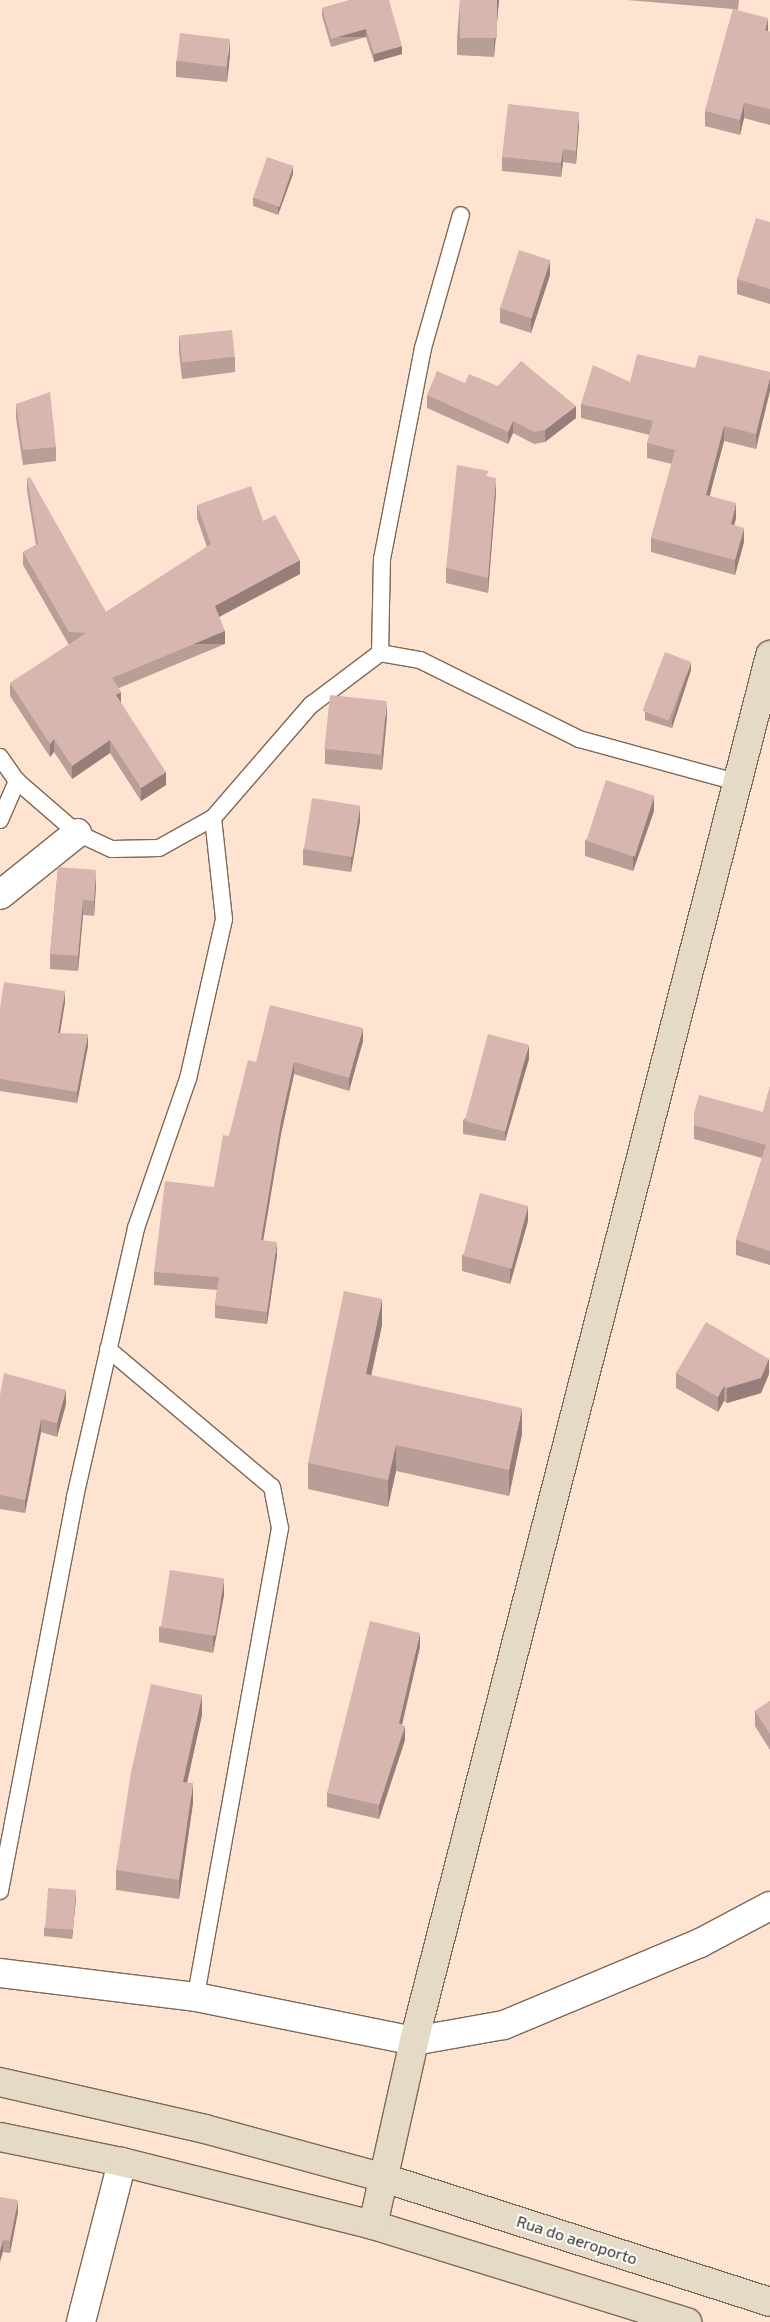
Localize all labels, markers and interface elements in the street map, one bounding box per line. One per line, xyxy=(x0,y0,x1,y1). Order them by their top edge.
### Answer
street label: Rua do aeroporto xyxy=(514,2211,640,2269)

